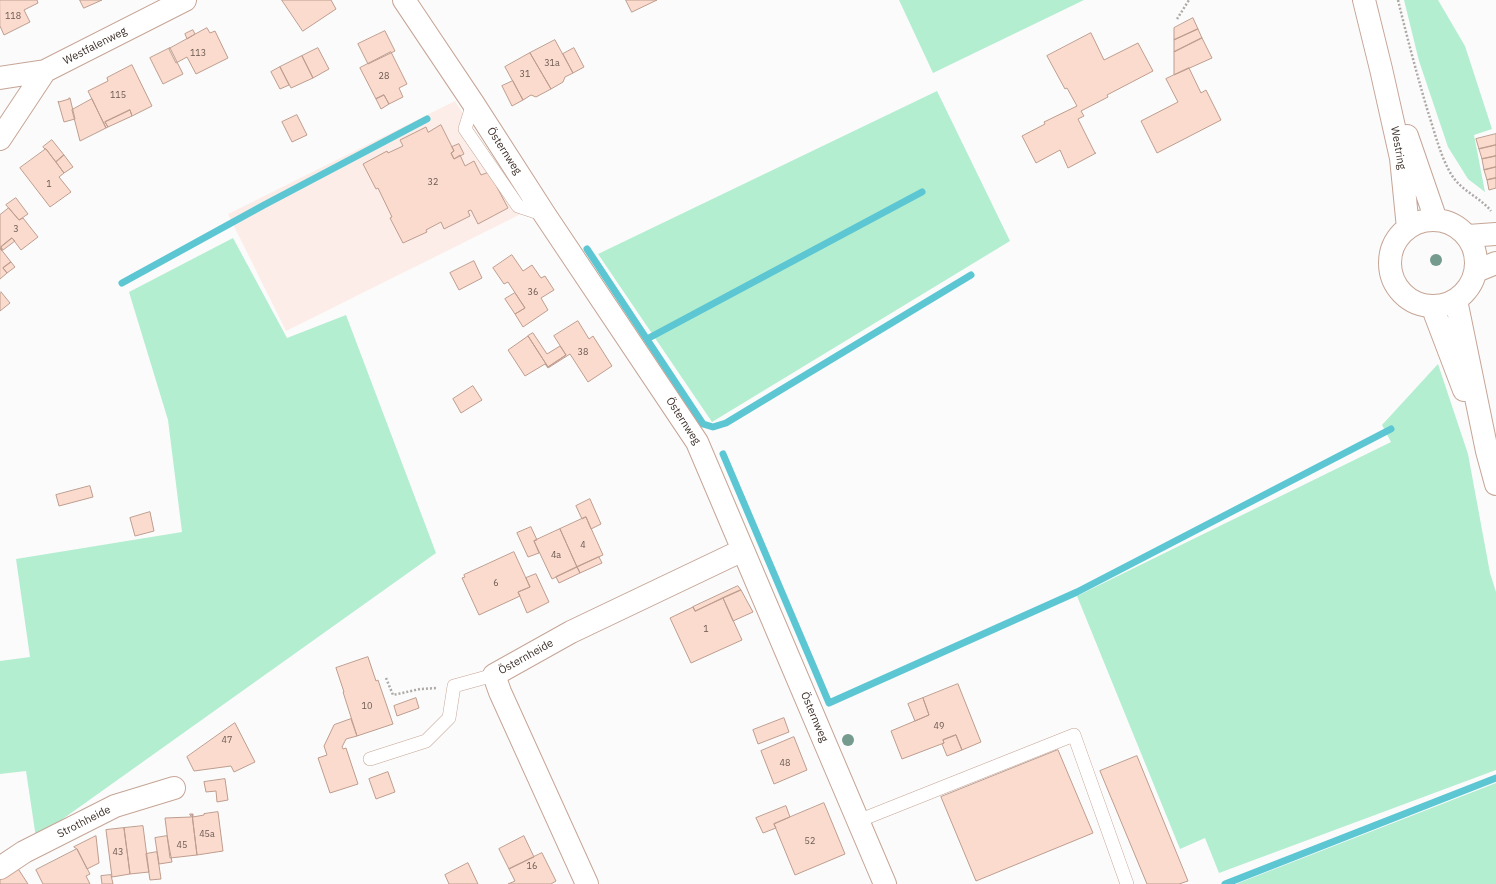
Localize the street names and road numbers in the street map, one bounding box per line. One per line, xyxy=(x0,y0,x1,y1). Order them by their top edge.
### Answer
street label: Westfalenweg xyxy=(61,24,129,68)
street label: Östernweg xyxy=(484,125,524,177)
street label: Westring xyxy=(1388,125,1408,171)
street label: Östernweg xyxy=(663,395,703,447)
street label: Östernheide xyxy=(496,637,556,677)
street label: Östernweg xyxy=(797,690,831,744)
street label: Strothheide xyxy=(55,803,113,841)

